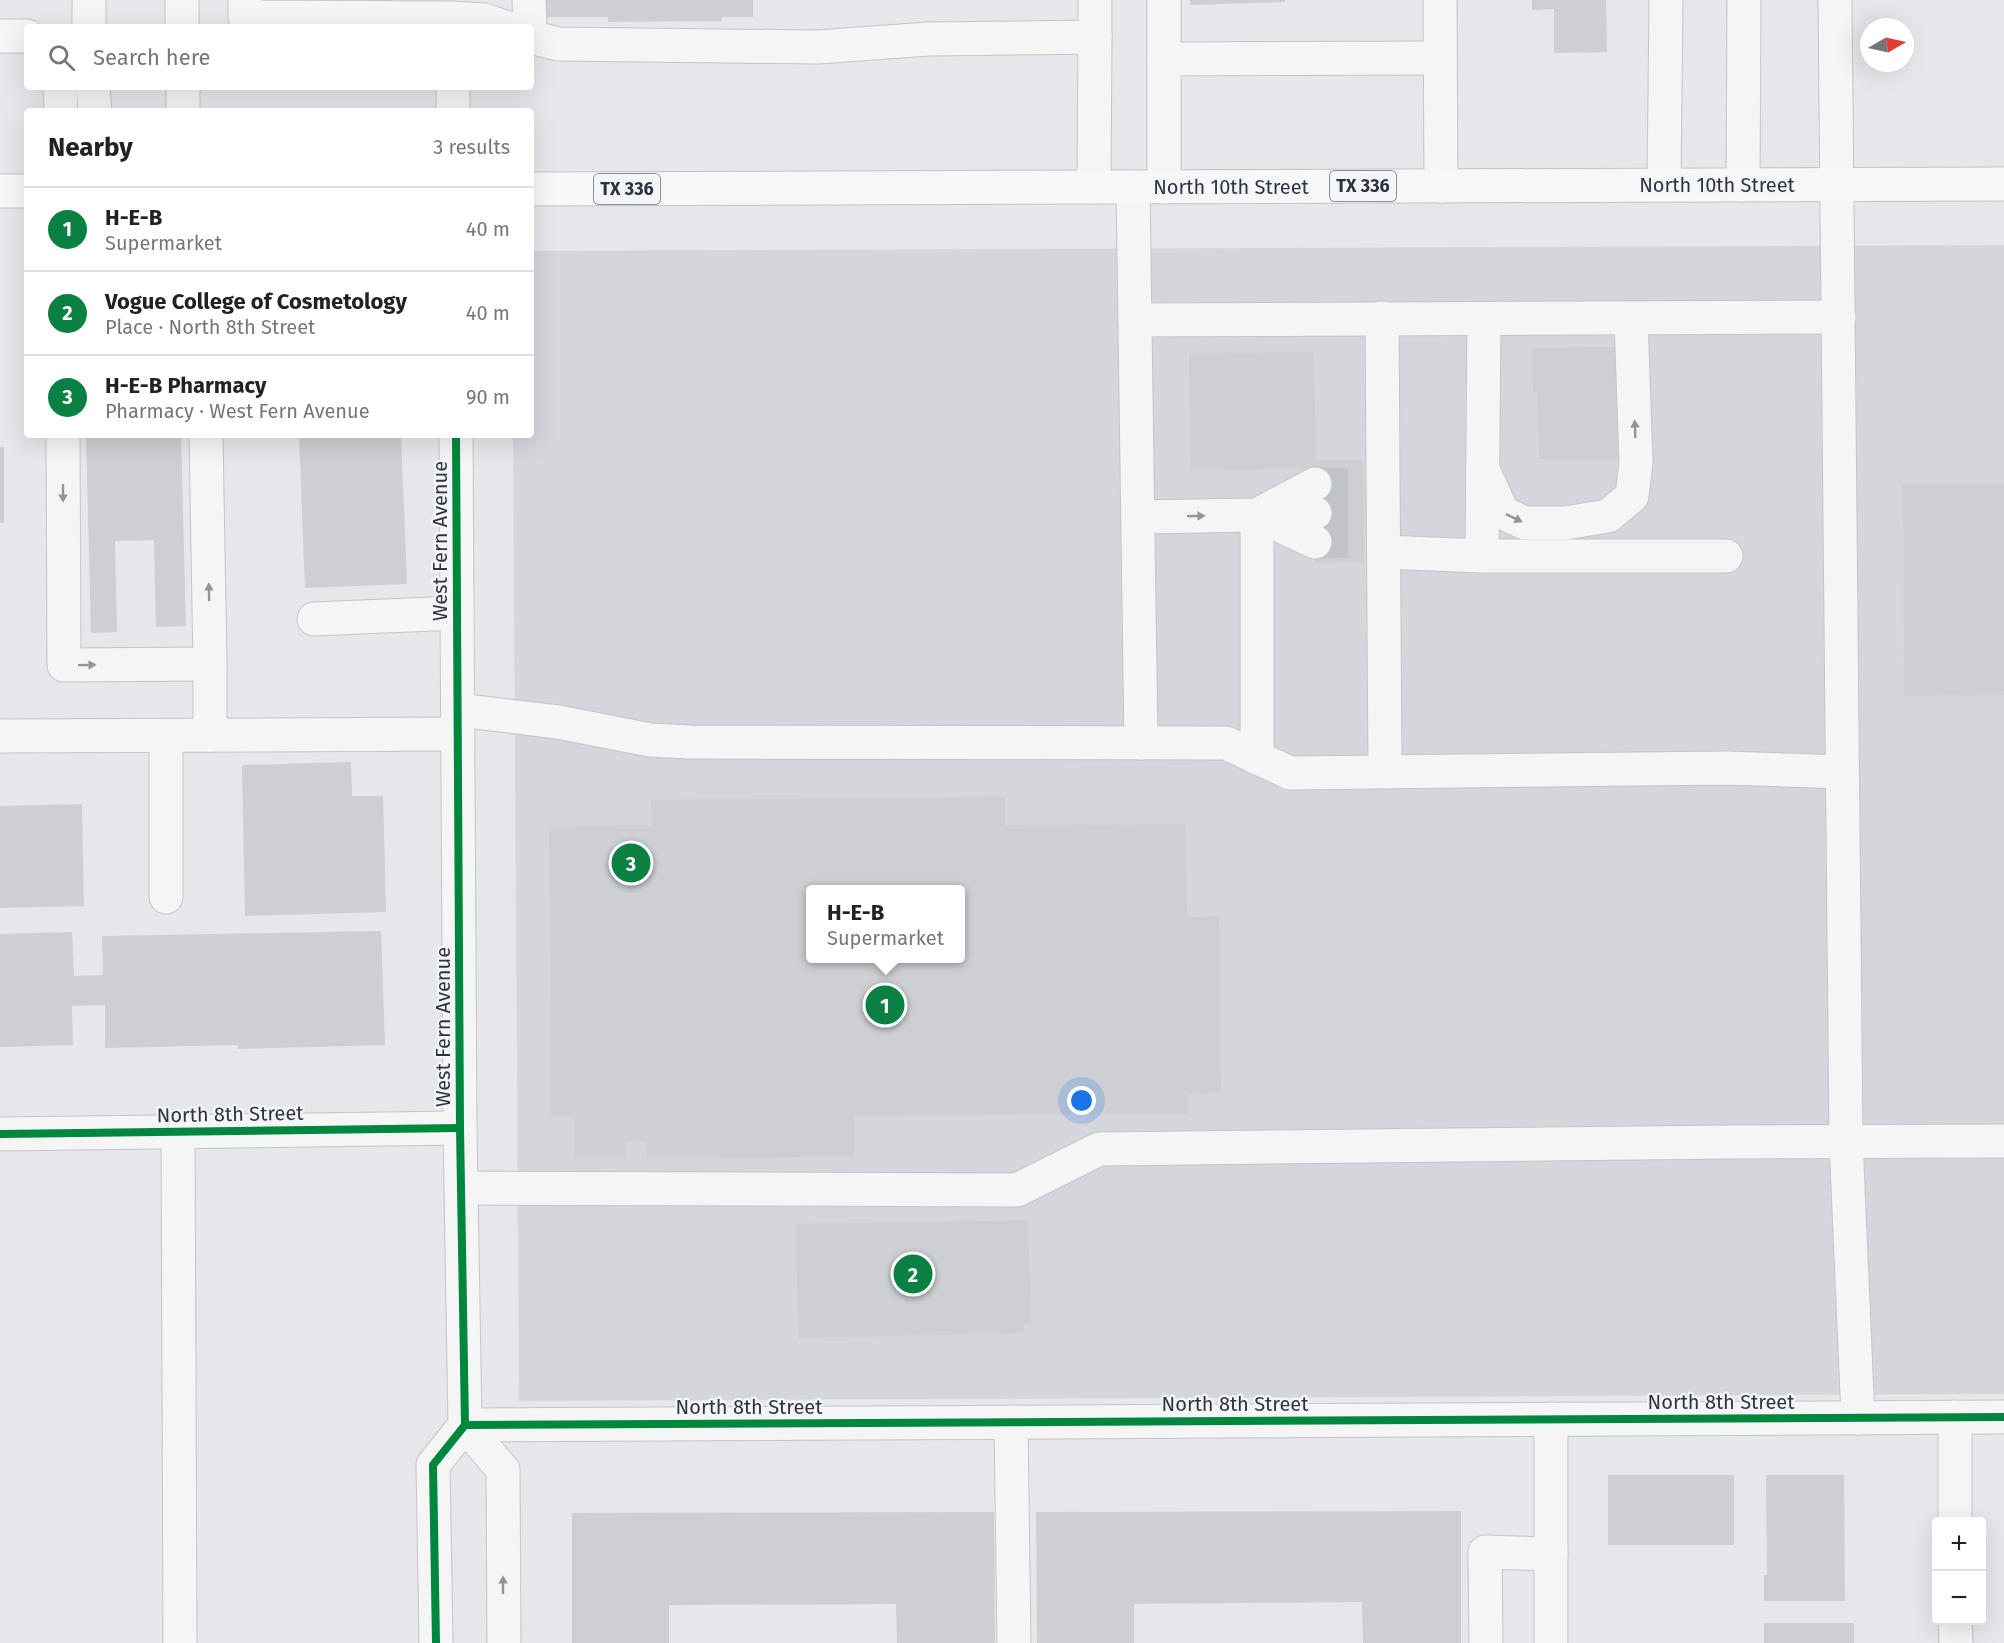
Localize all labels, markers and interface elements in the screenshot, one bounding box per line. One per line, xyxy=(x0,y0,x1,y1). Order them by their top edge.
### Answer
north arrow xyxy=(1860,18,1914,72)
search box xyxy=(24,24,534,90)
icon: search xyxy=(45,41,78,74)
text: Search here xyxy=(93,44,211,71)
text: Nearby xyxy=(48,132,133,163)
text: 3 results xyxy=(433,135,510,159)
road number: TX 336 xyxy=(1330,171,1396,201)
street label: North 10th Street xyxy=(1639,173,1796,197)
road number: TX 336 xyxy=(594,174,660,204)
street label: North 10th Street xyxy=(1153,175,1310,199)
text: H-E-B xyxy=(105,204,162,231)
text: 1 xyxy=(63,217,72,241)
text: 40 m xyxy=(466,217,510,241)
text: Supermarket xyxy=(105,231,222,255)
text: Vogue College of Cosmetology xyxy=(105,288,407,315)
text: 2 xyxy=(62,301,73,325)
text: 40 m xyxy=(466,301,510,325)
text: Place · North 8th Street xyxy=(105,315,315,339)
text: H-E-B Pharmacy xyxy=(105,372,266,399)
text: 3 xyxy=(62,385,73,409)
text: 90 m xyxy=(466,385,510,409)
text: Pharmacy · West Fern Avenue xyxy=(105,399,370,423)
one-way arrow xyxy=(1630,419,1639,438)
street label: West Fern Avenue xyxy=(428,461,452,621)
one-way arrow xyxy=(58,484,68,503)
one-way arrow xyxy=(1187,511,1206,521)
one-way arrow xyxy=(1505,513,1522,522)
one-way arrow xyxy=(204,582,213,601)
one-way arrow xyxy=(77,660,96,670)
pin: 3 xyxy=(612,840,650,886)
popup xyxy=(806,885,965,963)
text: H-E-B xyxy=(827,899,884,926)
text: Supermarket xyxy=(827,926,944,950)
street label: West Fern Avenue xyxy=(431,947,455,1107)
pin: 1 xyxy=(866,982,904,1028)
your location xyxy=(1067,1086,1096,1115)
street label: North 8th Street xyxy=(156,1101,304,1127)
pin: 2 xyxy=(894,1252,932,1296)
street label: North 8th Street xyxy=(1648,1390,1795,1414)
street label: North 8th Street xyxy=(1162,1392,1309,1416)
street label: North 8th Street xyxy=(676,1395,823,1419)
map controls xyxy=(1932,1517,1986,1625)
button: + xyxy=(1932,1517,1986,1571)
button: − xyxy=(1932,1571,1986,1625)
one-way arrow xyxy=(498,1575,508,1594)

